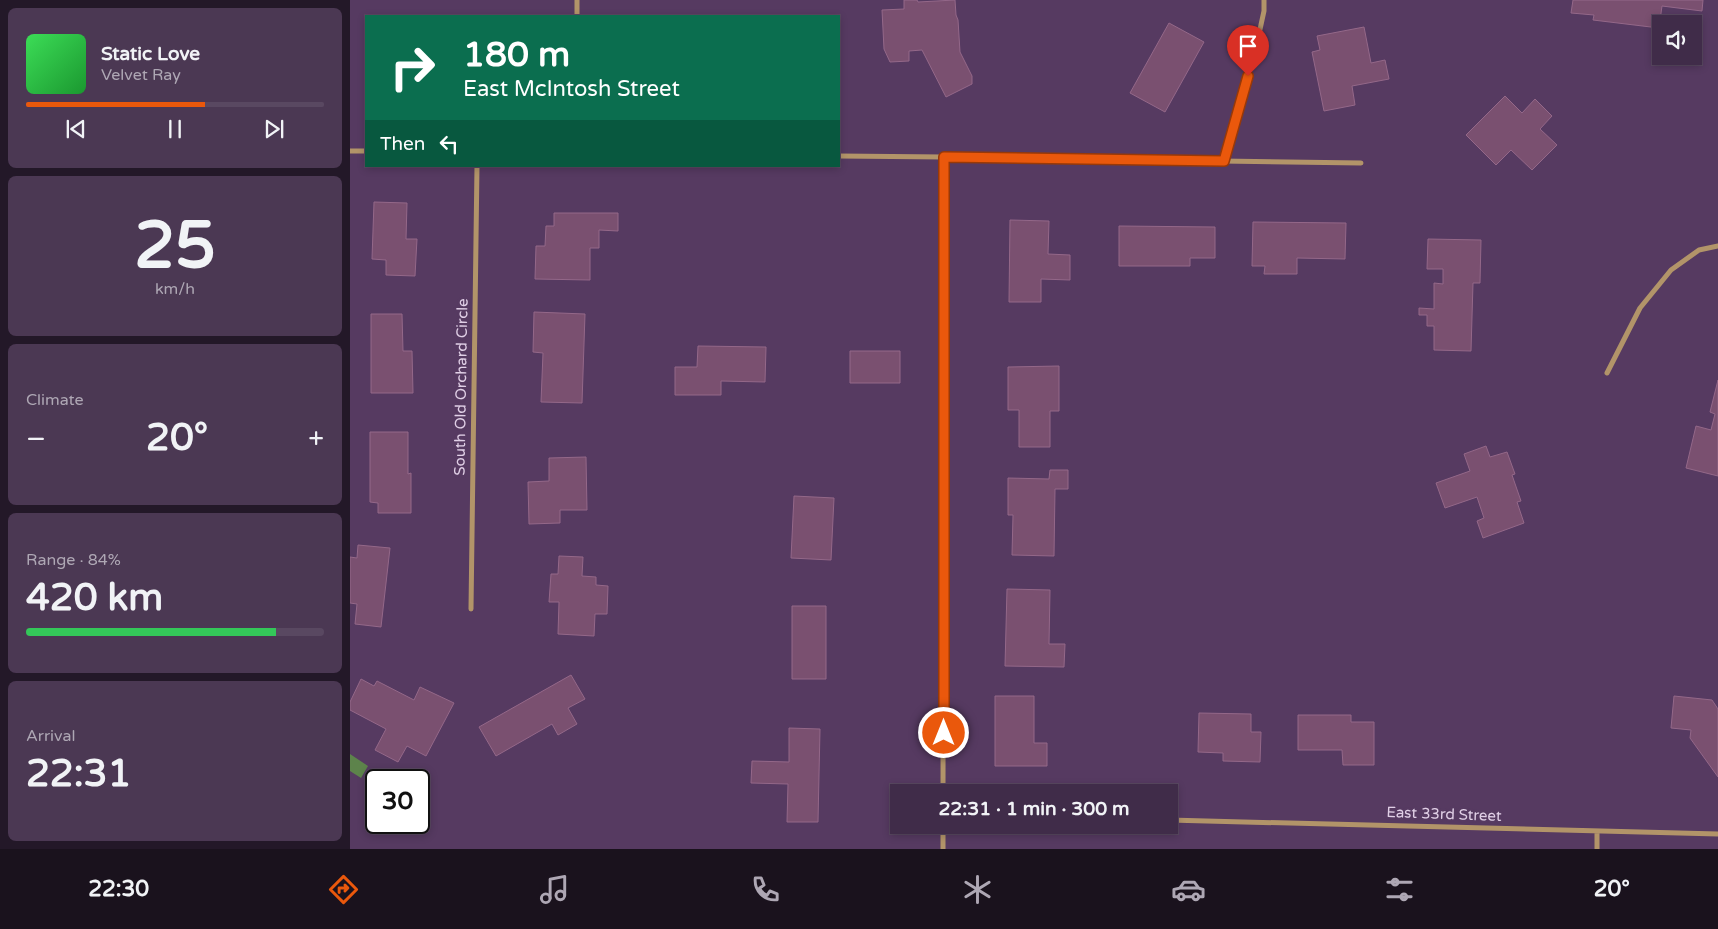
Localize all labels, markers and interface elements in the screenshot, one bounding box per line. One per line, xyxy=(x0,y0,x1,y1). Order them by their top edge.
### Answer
map controls xyxy=(1652,15,1702,65)
button: sound xyxy=(1652,15,1702,65)
pin xyxy=(1227,25,1269,76)
icon: arrive xyxy=(1234,32,1262,60)
text: 180 m xyxy=(463,34,570,76)
icon: right xyxy=(380,35,445,100)
text: Static Love xyxy=(101,43,200,65)
text: Velvet Ray xyxy=(101,65,181,85)
text: East McIntosh Street xyxy=(463,76,680,102)
icon: previous xyxy=(62,115,90,143)
icon: pause xyxy=(161,115,189,143)
icon: next xyxy=(260,115,288,143)
icon: left xyxy=(435,130,463,158)
text: Then xyxy=(380,133,425,155)
text: 25 xyxy=(134,207,216,286)
text: km/h xyxy=(155,279,195,299)
street label: South Old Orchard Circle xyxy=(450,298,472,476)
text: Climate xyxy=(26,390,84,410)
text: 20° xyxy=(146,415,208,461)
text: − xyxy=(26,422,46,456)
text: + xyxy=(308,422,324,456)
text: Range · 84% xyxy=(26,550,121,570)
text: 420 km xyxy=(26,575,163,621)
position arrow xyxy=(917,706,969,758)
text: Arrival xyxy=(26,726,75,746)
text: 22:31 xyxy=(26,751,131,797)
speed limit sign: 30 xyxy=(365,769,430,834)
text: 22:31 · 1 min · 300 m xyxy=(938,798,1130,820)
street label: East 33rd Street xyxy=(1386,803,1502,825)
icon: directions xyxy=(326,872,361,907)
icon: music xyxy=(537,872,572,907)
icon: phone xyxy=(748,872,783,907)
icon: climate xyxy=(960,872,995,907)
icon: car xyxy=(1171,872,1206,907)
icon: filters xyxy=(1382,872,1417,907)
text: 22:30 xyxy=(88,876,149,902)
text: 20° xyxy=(1594,876,1630,902)

